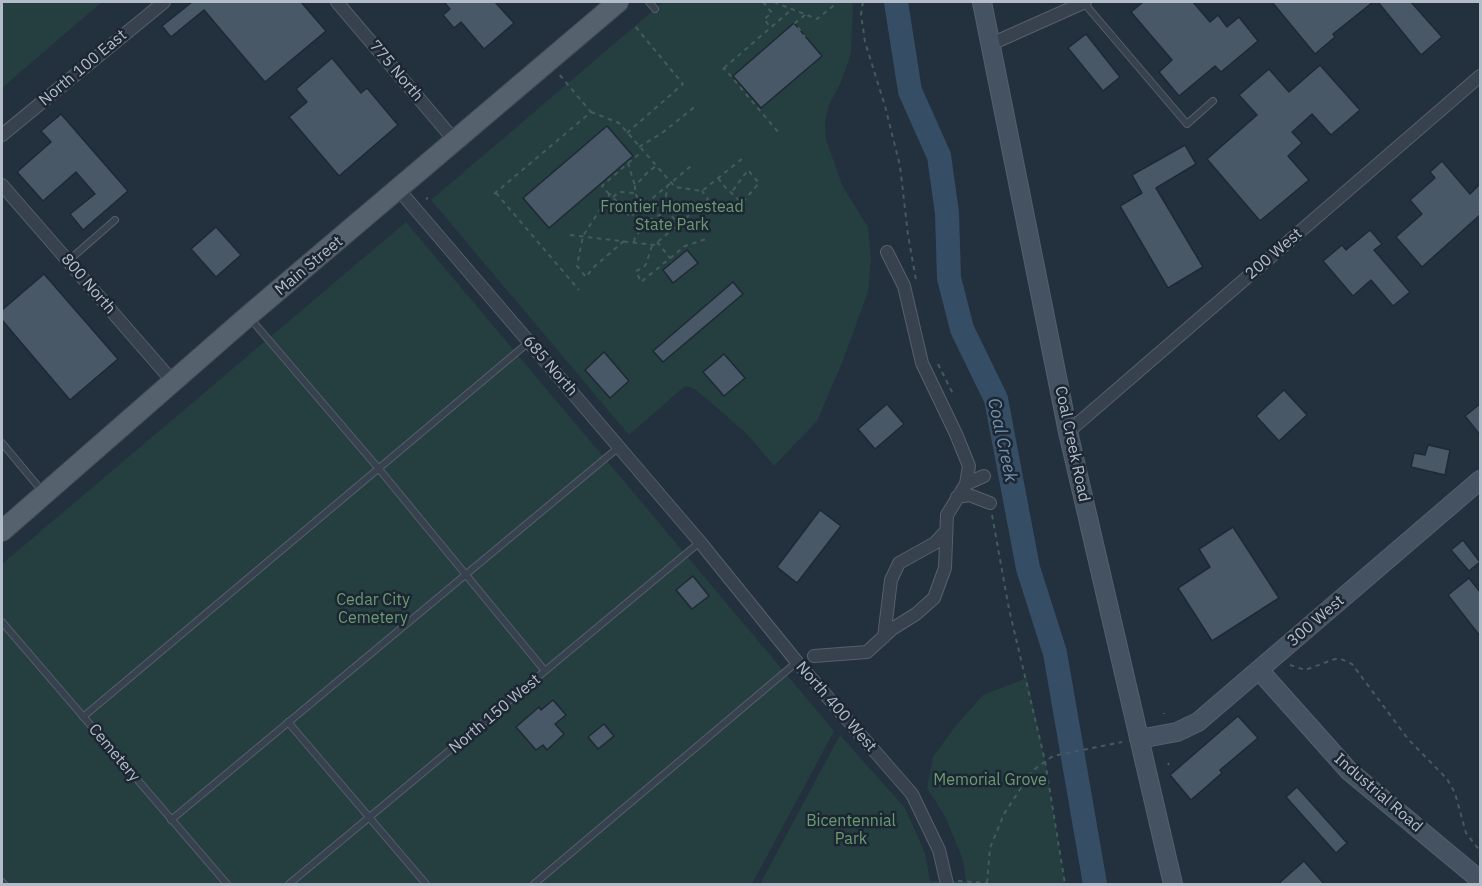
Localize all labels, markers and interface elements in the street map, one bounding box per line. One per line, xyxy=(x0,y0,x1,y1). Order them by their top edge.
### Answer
street label: North 100 East xyxy=(35,26,131,110)
street label: 775 North xyxy=(365,37,427,105)
park label: Frontier Homestead State Park xyxy=(600,197,744,235)
street label: 200 West xyxy=(1242,224,1306,284)
street label: Main Street xyxy=(271,232,347,300)
street label: 800 North xyxy=(57,250,119,318)
street label: 685 North xyxy=(519,332,581,400)
street label: Coal Creek Road xyxy=(1050,384,1094,504)
water label: Coal Creek xyxy=(983,396,1021,484)
park label: Cedar City Cemetery xyxy=(336,590,410,628)
street label: 300 West xyxy=(1284,591,1348,651)
street label: North 400 West xyxy=(792,658,880,756)
street label: North 150 West xyxy=(445,670,545,758)
street label: Cemetery xyxy=(84,720,144,786)
street label: Industrial Road xyxy=(1330,750,1426,836)
park label: Memorial Grove xyxy=(933,770,1047,790)
park label: Bicentennial Park xyxy=(806,811,896,849)

